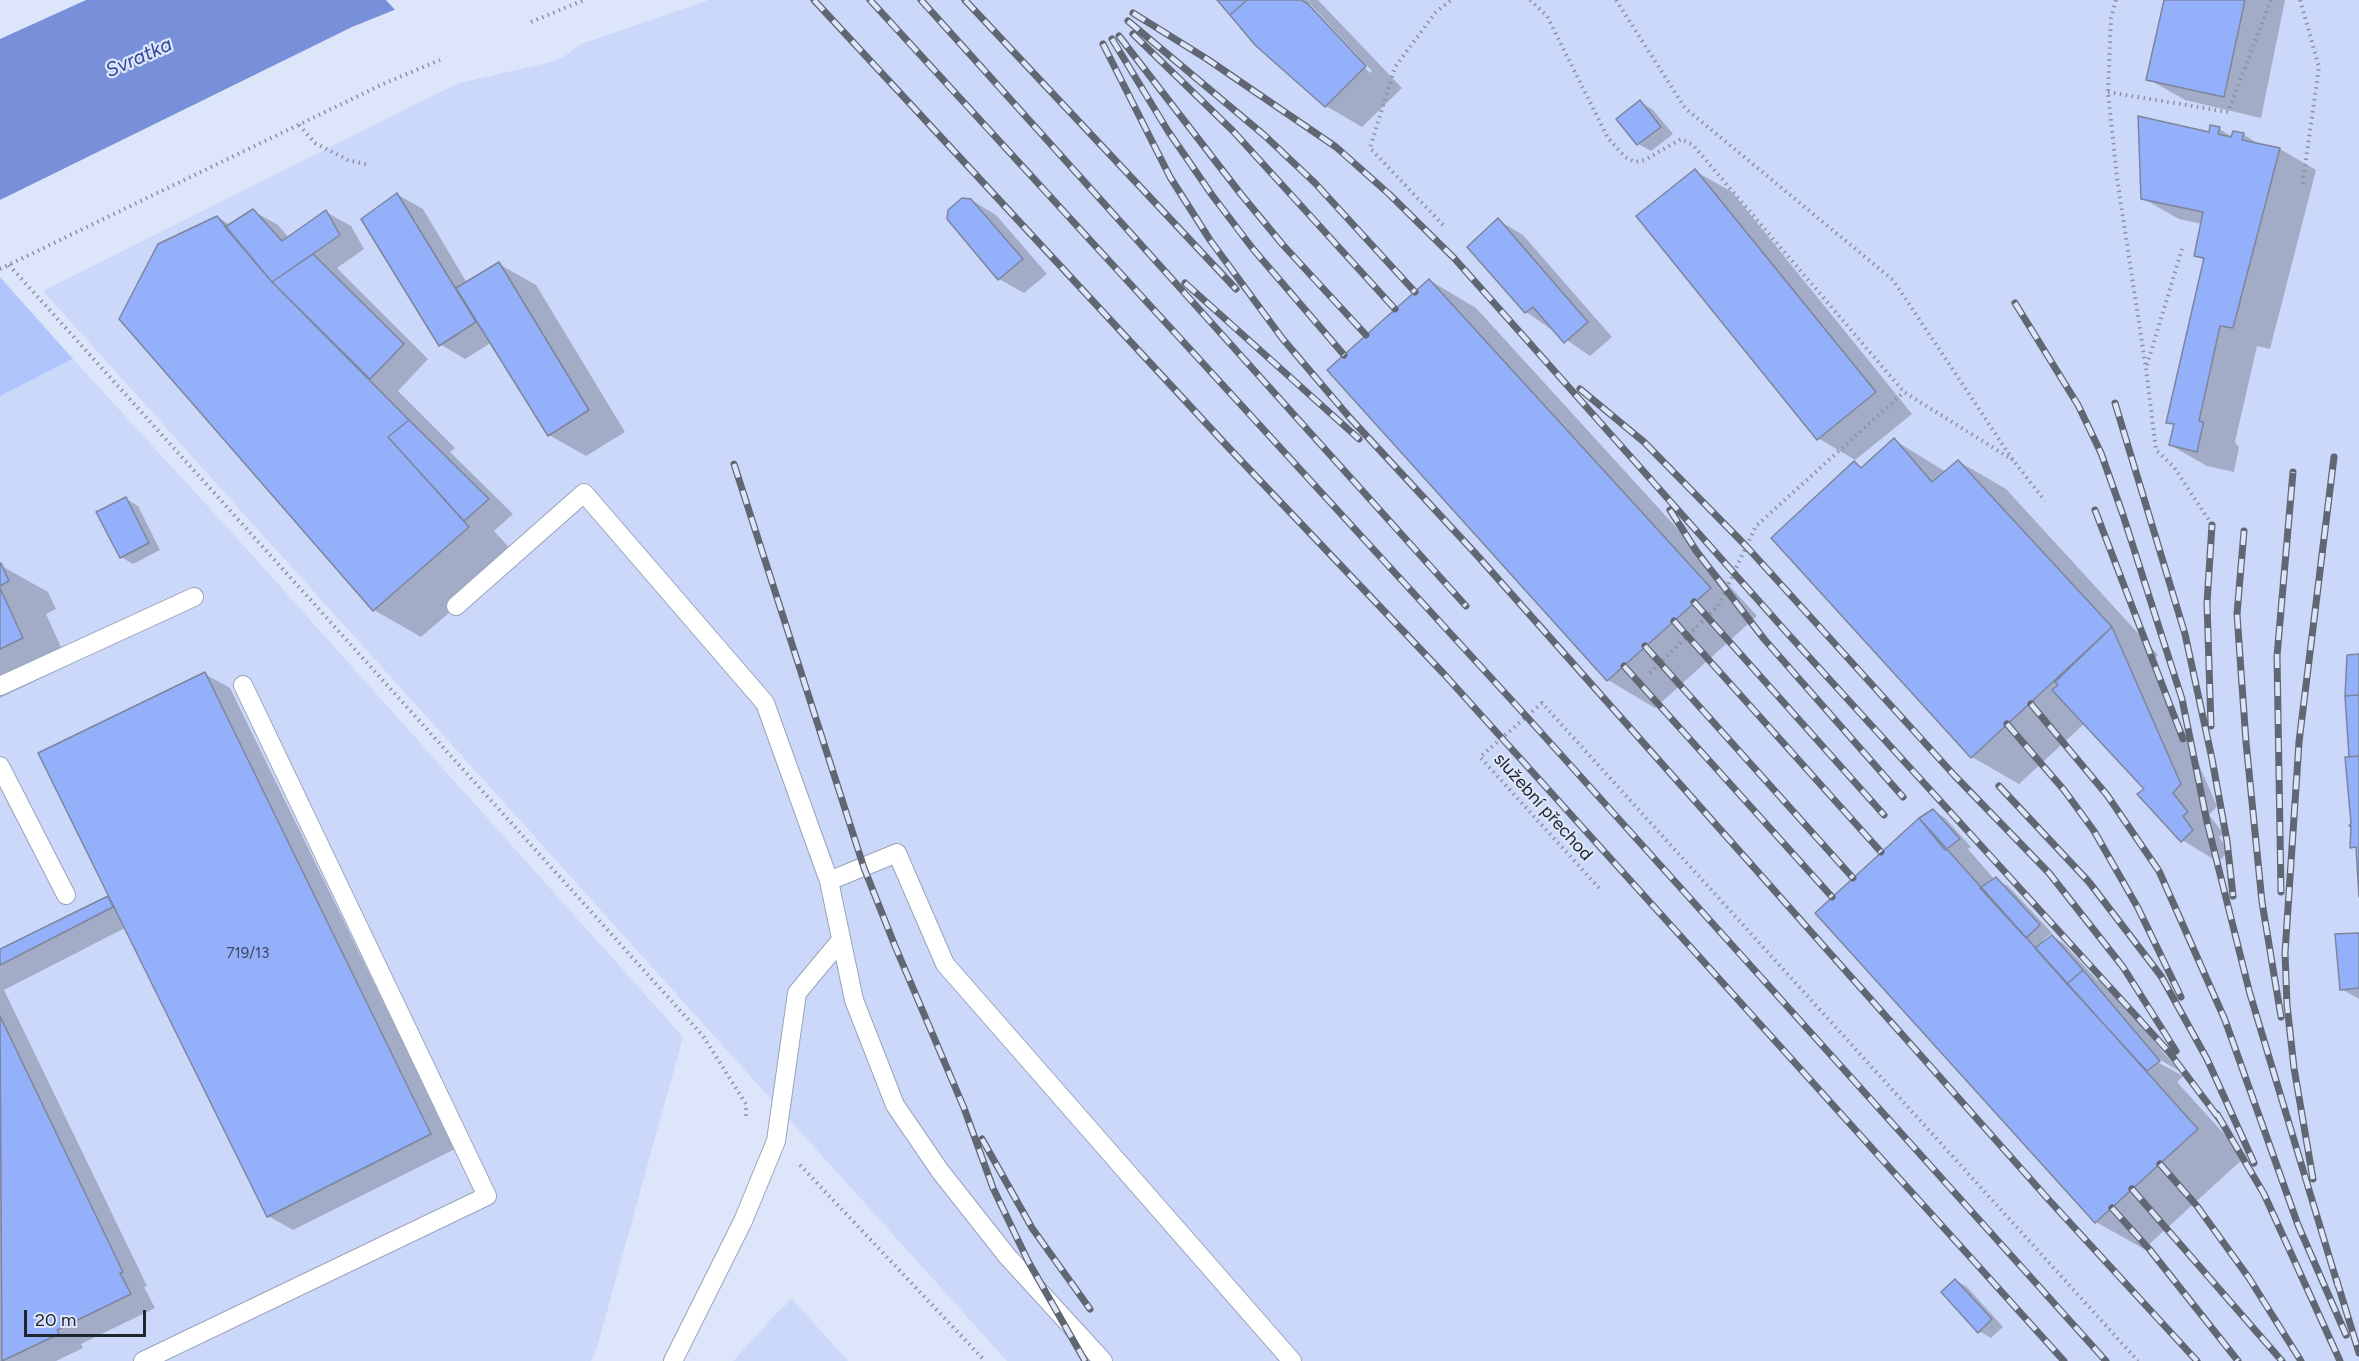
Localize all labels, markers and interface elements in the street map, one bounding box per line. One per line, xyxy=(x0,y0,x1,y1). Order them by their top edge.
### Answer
water label: Svratka xyxy=(102,33,176,83)
street label: služební přechod xyxy=(1489,749,1597,865)
house number: 719/13 xyxy=(227,945,269,963)
scale bar xyxy=(27,1298,148,1336)
text: 20 m xyxy=(35,1309,76,1331)

